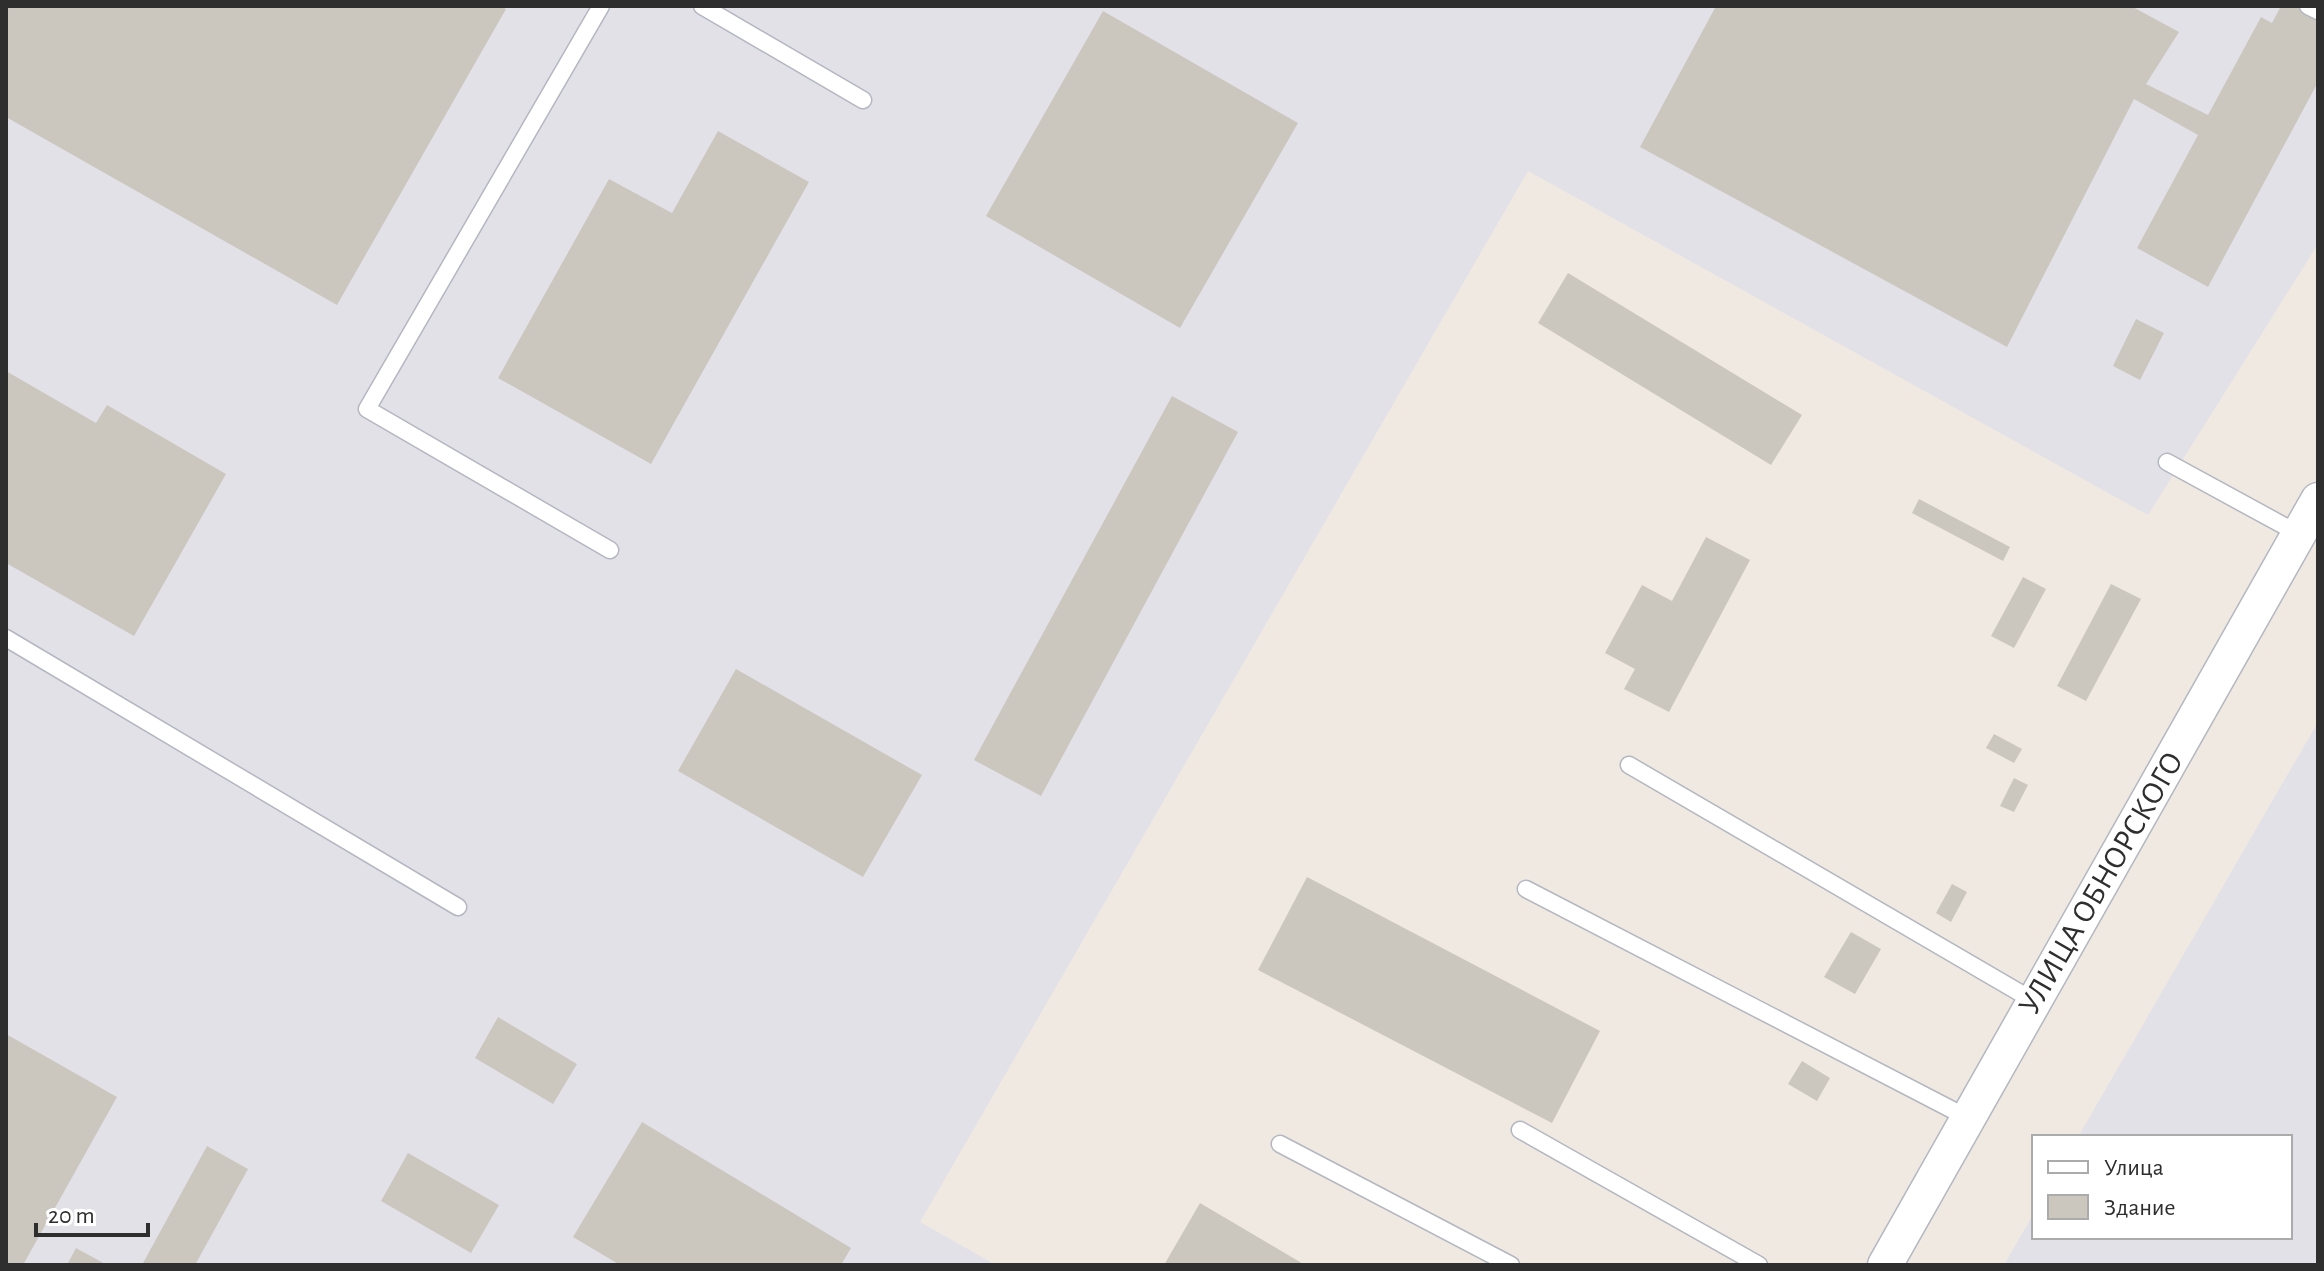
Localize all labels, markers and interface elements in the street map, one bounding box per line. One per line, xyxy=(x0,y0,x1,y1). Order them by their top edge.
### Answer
street label: УЛИЦА ОБНОРСКОГО xyxy=(2013,746,2189,1020)
legend xyxy=(2032,1135,2292,1239)
text: Улица xyxy=(2104,1156,2164,1180)
scale bar xyxy=(36,1187,148,1237)
text: Здание xyxy=(2104,1196,2175,1220)
text: 20 m xyxy=(48,1204,95,1228)

